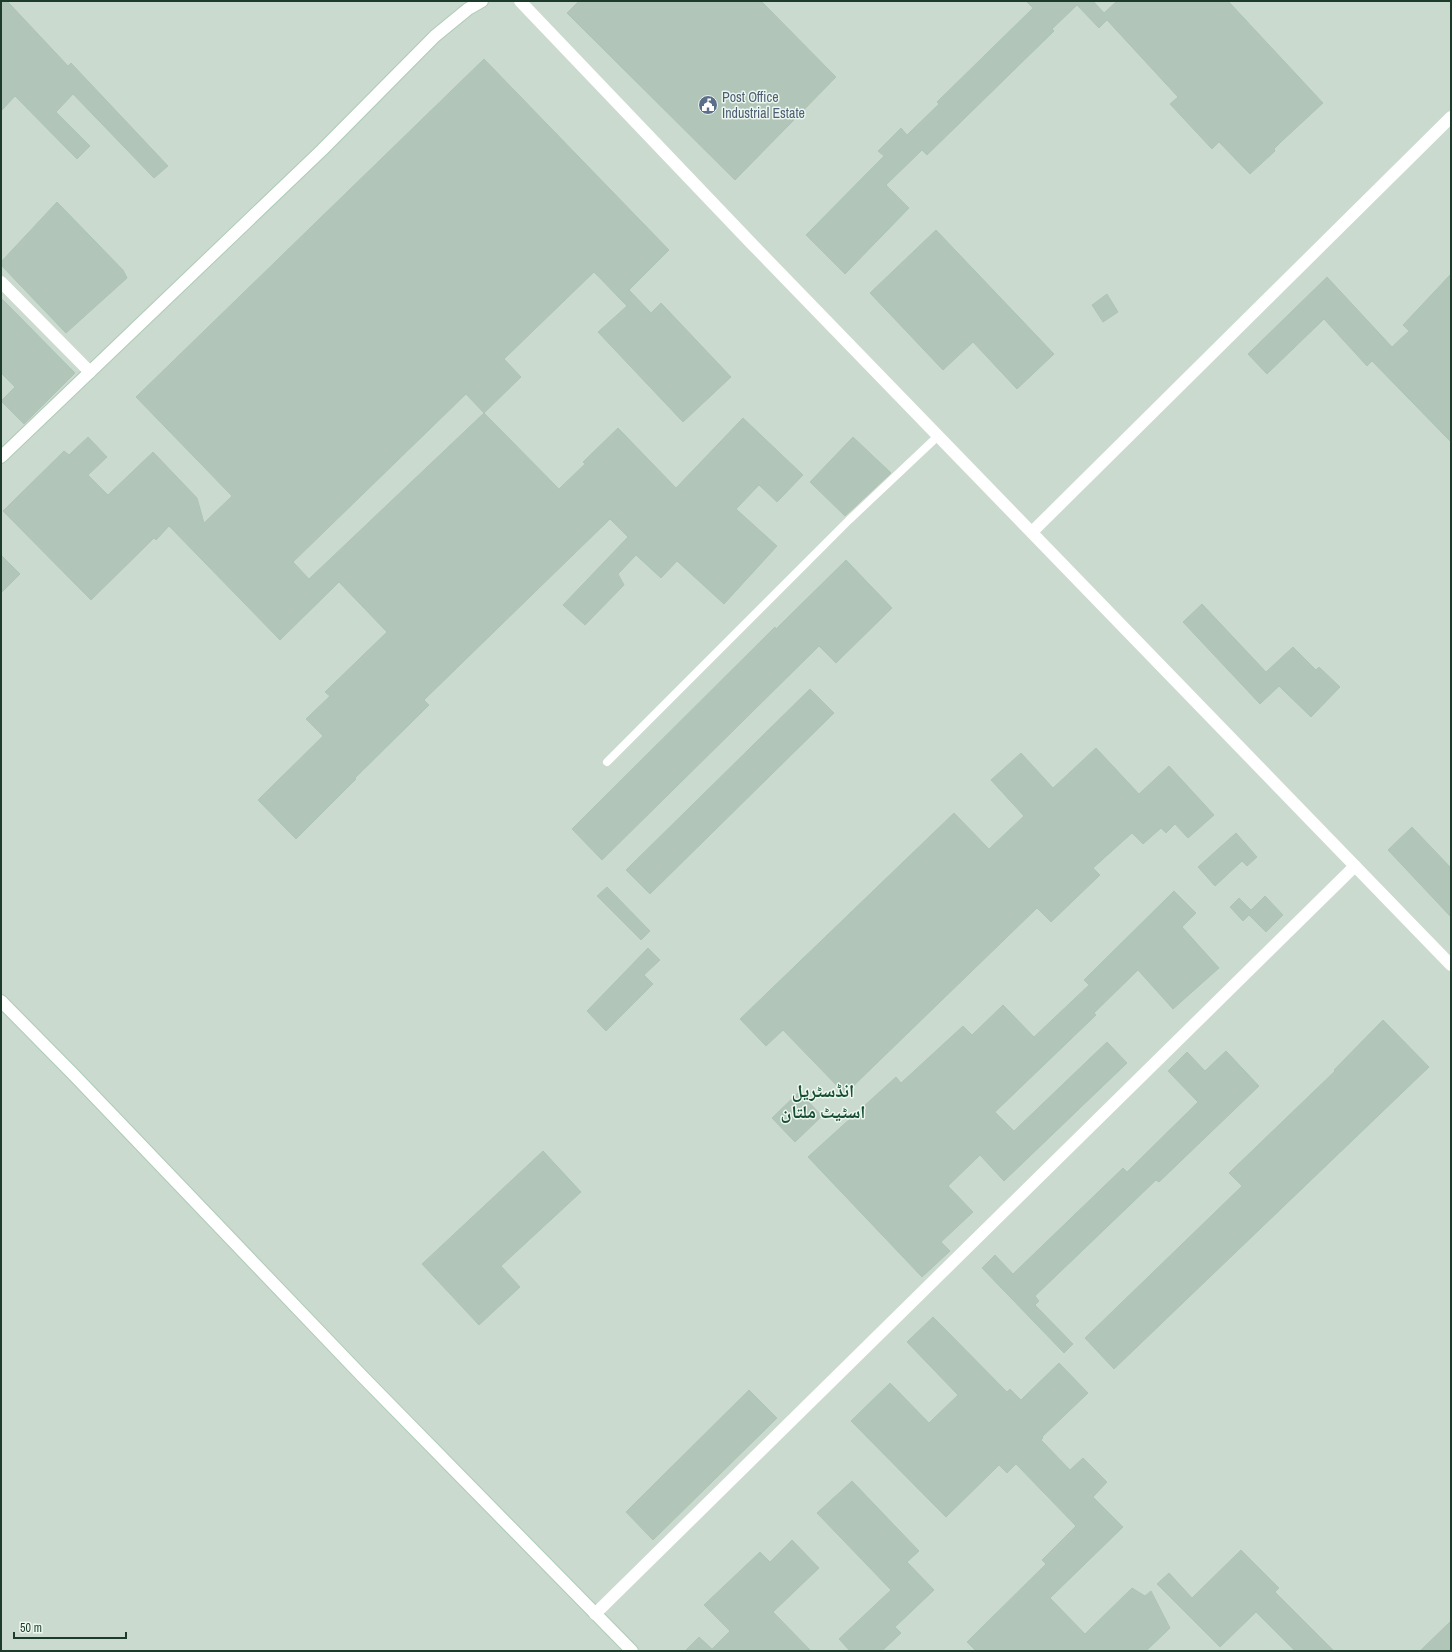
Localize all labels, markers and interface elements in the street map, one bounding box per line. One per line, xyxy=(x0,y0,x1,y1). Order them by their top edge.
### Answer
place label: Post Office Industrial Estate xyxy=(722,88,805,122)
public building icon: Post Office Industrial Estate xyxy=(697,94,719,116)
district label: انڈسٹریل اسٹیٹ ملتان xyxy=(781,1078,865,1124)
scale bar xyxy=(14,1614,126,1640)
text: 50 m xyxy=(20,1620,42,1636)

